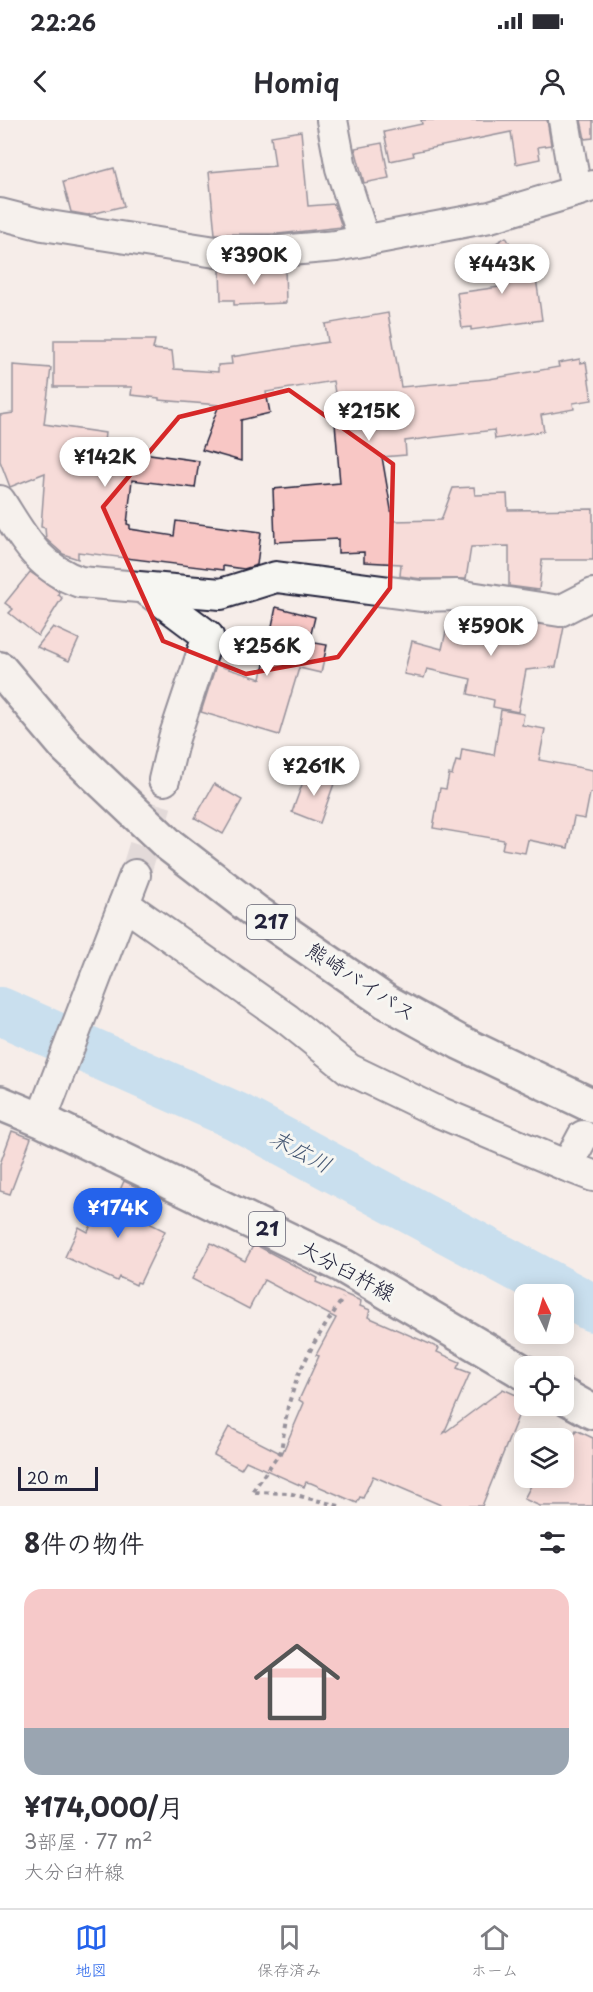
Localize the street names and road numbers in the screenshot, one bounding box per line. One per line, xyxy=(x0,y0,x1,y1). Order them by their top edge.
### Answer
road number: 217 xyxy=(247,905,295,939)
street label: 熊崎バイパス xyxy=(301,933,423,1028)
road number: 21 xyxy=(249,1212,285,1246)
street label: 大分臼杵線 xyxy=(294,1230,402,1308)

